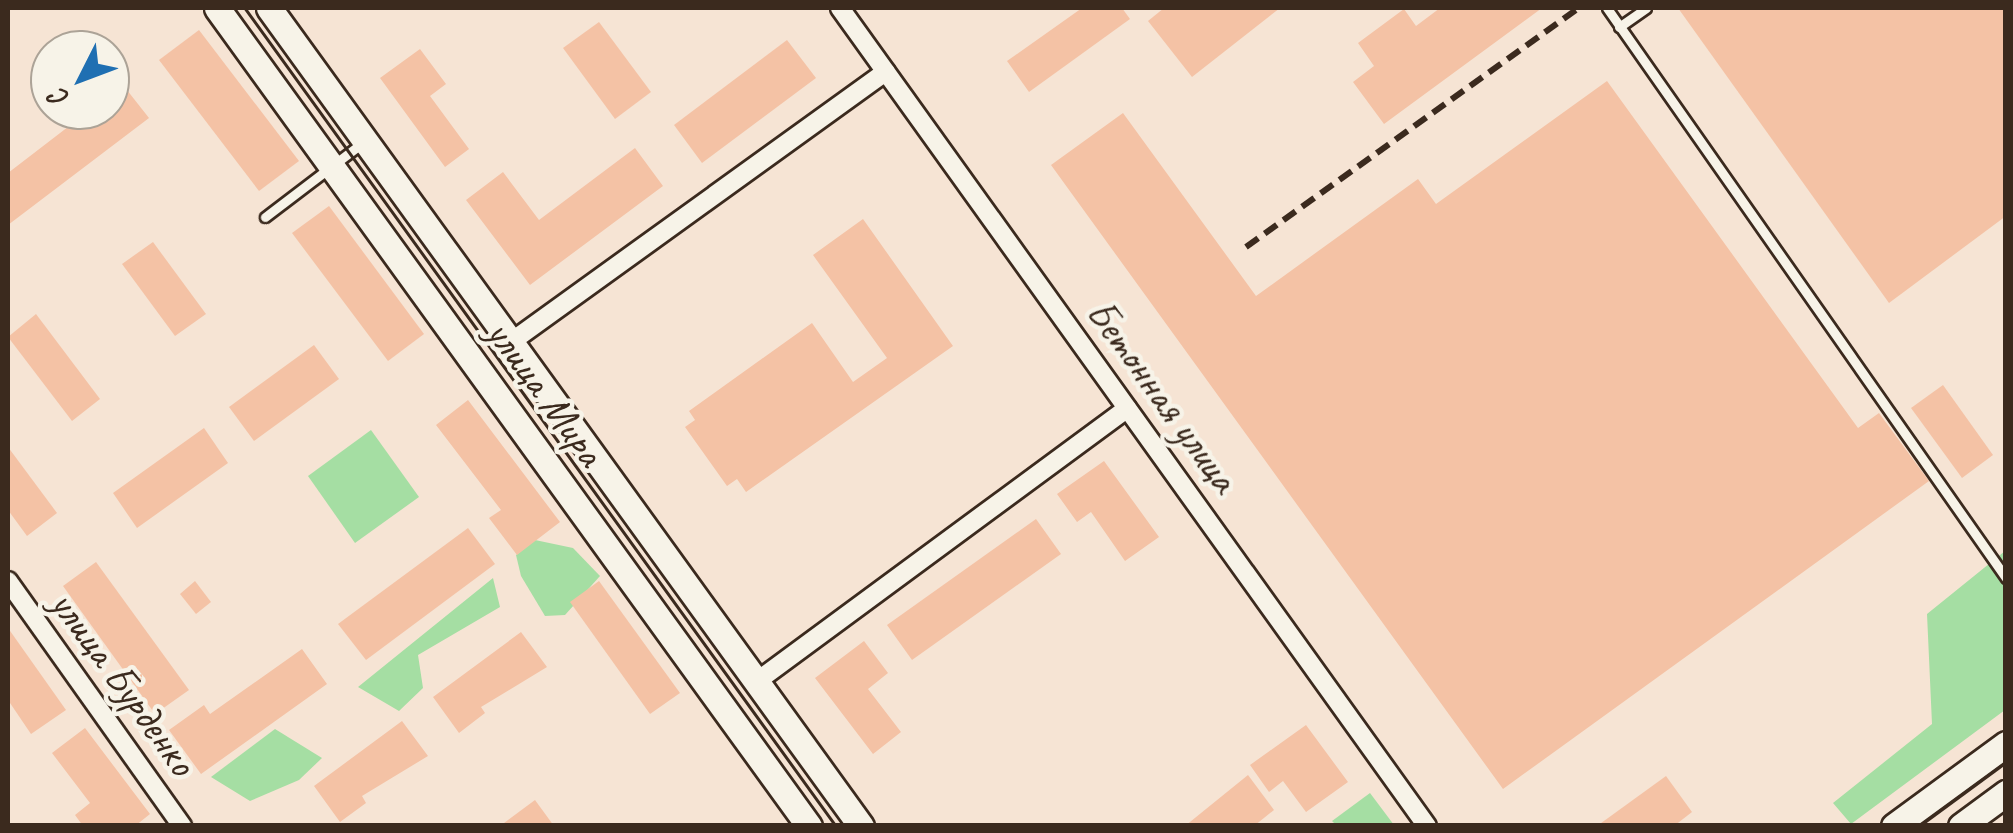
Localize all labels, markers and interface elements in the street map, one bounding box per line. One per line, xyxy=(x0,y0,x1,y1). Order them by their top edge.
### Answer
north arrow xyxy=(30,30,130,130)
text: С xyxy=(41,82,76,116)
street label: Бетонная улица xyxy=(1074,289,1250,503)
street label: улица Мира xyxy=(475,310,615,476)
street label: улица Бурденко xyxy=(39,581,207,785)

